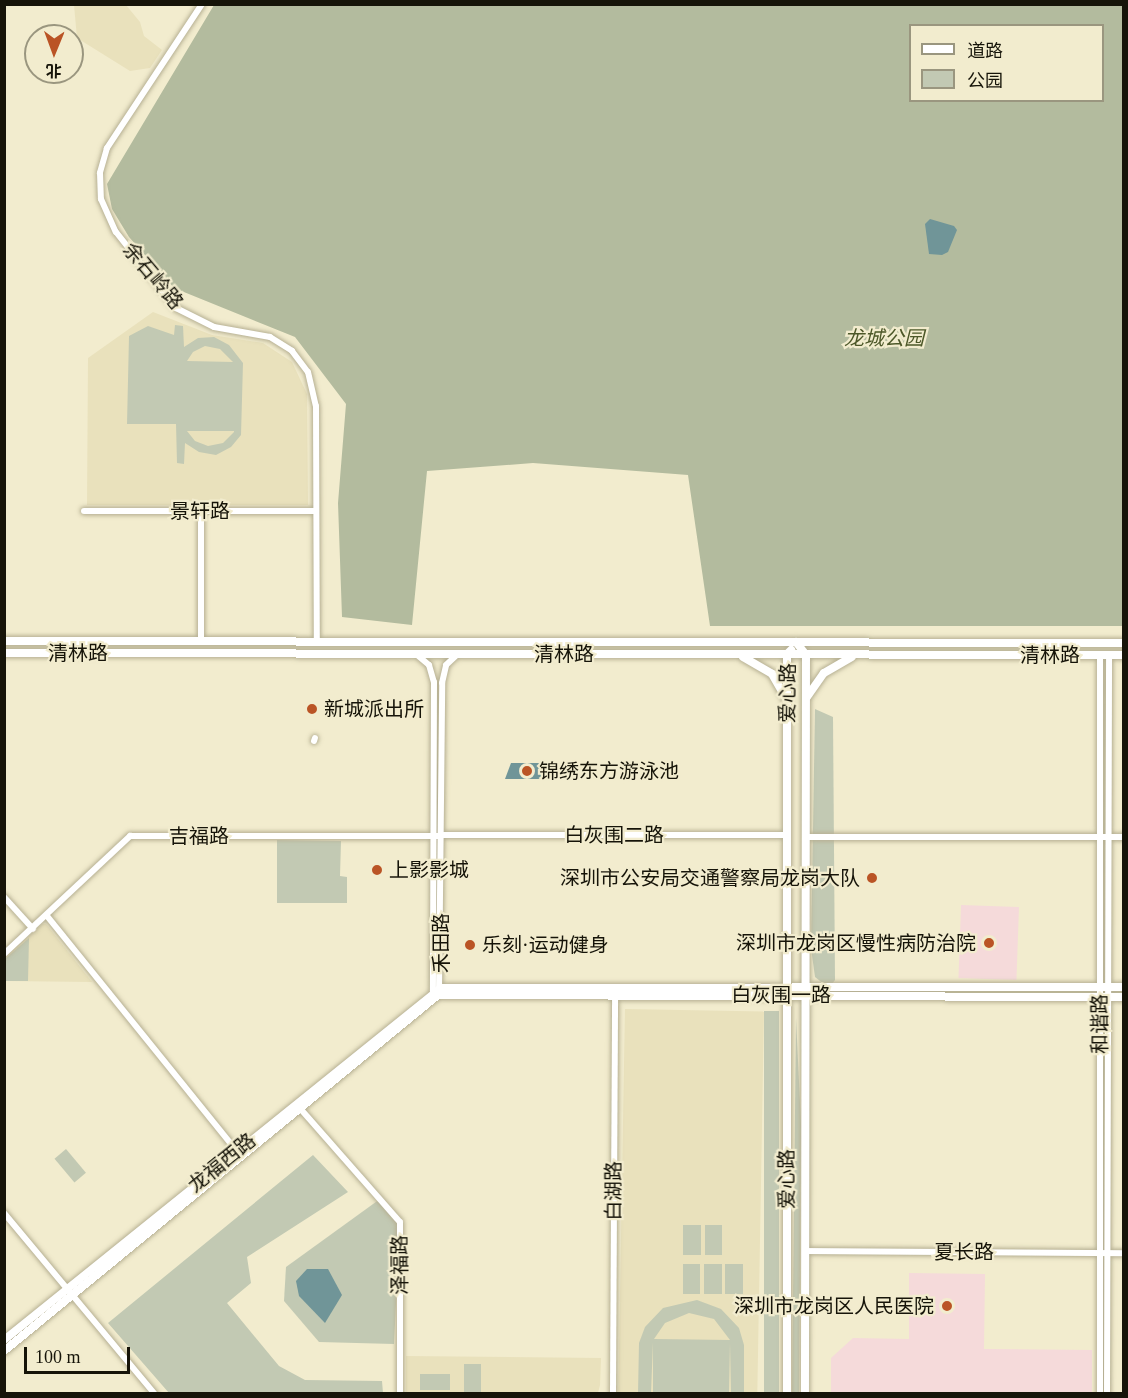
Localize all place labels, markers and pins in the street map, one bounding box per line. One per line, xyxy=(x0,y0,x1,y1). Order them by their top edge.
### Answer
place label: 新城派出所 xyxy=(324,697,424,721)
marker: 新城派出所 xyxy=(305,702,319,716)
place label: 锦绣东方游泳池 xyxy=(539,759,679,783)
marker: 锦绣东方游泳池 xyxy=(520,764,534,778)
place label: 上影影城 xyxy=(389,858,469,882)
marker: 上影影城 xyxy=(370,863,384,877)
place label: 深圳市公安局交通警察局龙岗大队 xyxy=(560,866,860,890)
marker: 深圳市公安局交通警察局龙岗大队 xyxy=(865,871,879,885)
place label: 深圳市龙岗区慢性病防治院 xyxy=(736,931,976,955)
place label: 乐刻·运动健身 xyxy=(482,933,609,957)
marker: 深圳市龙岗区慢性病防治院 xyxy=(980,934,998,952)
marker: 乐刻·运动健身 xyxy=(463,938,477,952)
place label: 深圳市龙岗区人民医院 xyxy=(734,1294,934,1318)
marker: 深圳市龙岗区人民医院 xyxy=(938,1297,956,1315)

